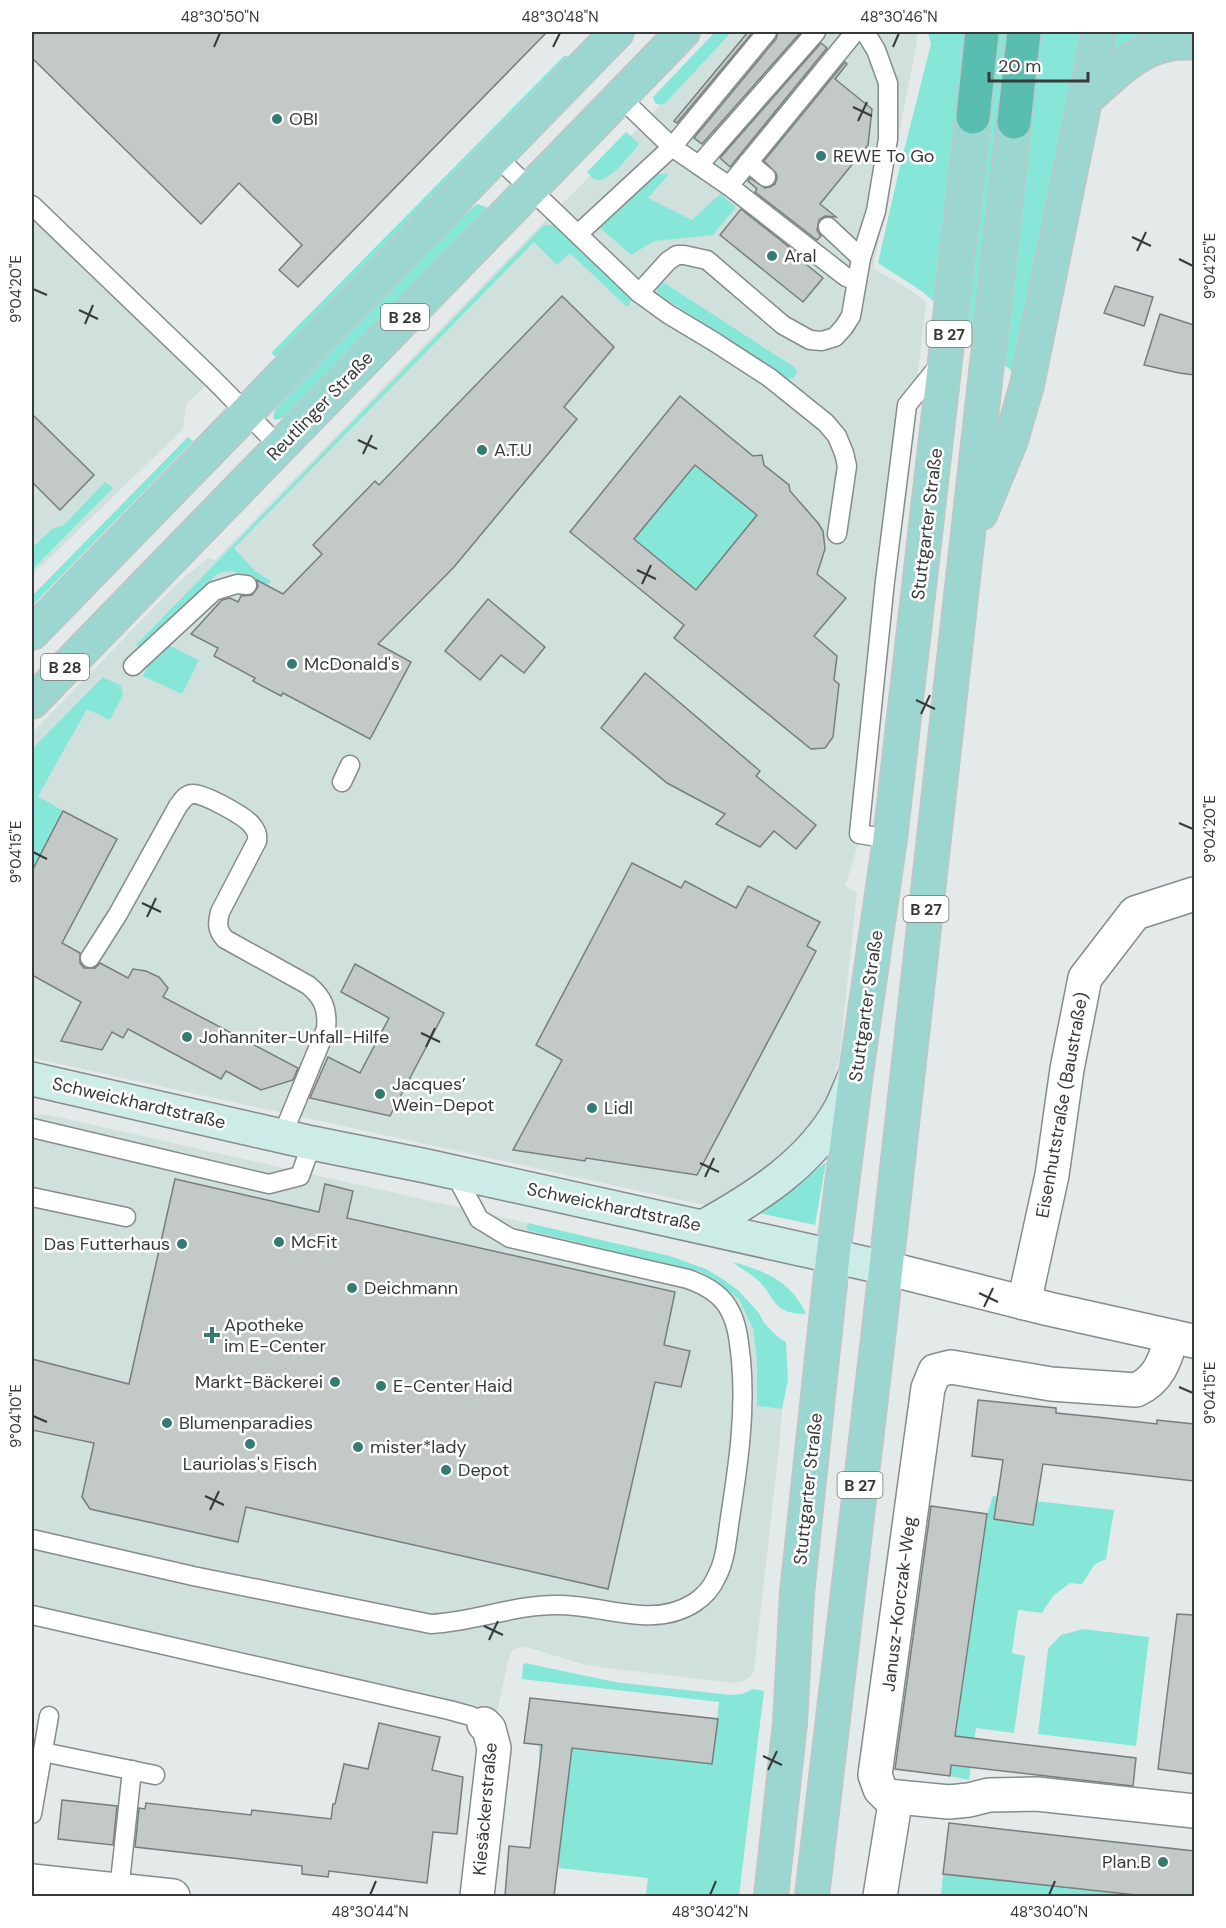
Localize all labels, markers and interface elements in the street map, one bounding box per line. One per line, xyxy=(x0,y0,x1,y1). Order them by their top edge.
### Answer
text: 48°30'50"N xyxy=(181,7,259,27)
text: 48°30'48"N xyxy=(521,7,599,27)
text: 48°30'46"N xyxy=(860,7,938,27)
scale bar xyxy=(989,45,1088,83)
text: 20 m xyxy=(998,54,1041,78)
place label: OBI xyxy=(289,107,318,131)
marker: OBI xyxy=(270,112,284,126)
place label: REWE To Go xyxy=(833,144,935,168)
marker: REWE To Go xyxy=(814,149,828,163)
text: 9°04'25"E xyxy=(1200,233,1220,299)
place label: Aral xyxy=(784,244,816,268)
marker: Aral xyxy=(765,249,779,263)
text: 9°04'20"E xyxy=(6,255,26,323)
road number: B 28 xyxy=(381,304,429,330)
road number: B 27 xyxy=(926,321,972,347)
street label: Reutlinger Straße xyxy=(261,346,379,466)
place label: A.T.U xyxy=(494,438,532,462)
marker: A.T.U xyxy=(475,443,489,457)
street label: Stuttgarter Straße xyxy=(906,447,948,601)
place label: McDonald's xyxy=(304,652,400,676)
road number: B 28 xyxy=(41,654,89,680)
marker: McDonald's xyxy=(285,657,299,671)
text: 9°04'20"E xyxy=(1200,795,1220,863)
text: 9°04'15"E xyxy=(6,821,26,883)
road number: B 27 xyxy=(904,896,948,922)
street label: Stuttgarter Straße xyxy=(843,929,889,1083)
street label: Eisenhutstraße (Baustraße) xyxy=(1030,990,1094,1220)
place label: Johanniter-Unfall-Hilfe xyxy=(199,1025,389,1049)
marker: Johanniter-Unfall-Hilfe xyxy=(180,1030,194,1044)
street label: Schweickhardtstraße xyxy=(50,1071,228,1135)
place label: Jacques’ Wein-Depot xyxy=(392,1072,494,1117)
marker: Jacques’ Wein-Depot xyxy=(373,1087,387,1101)
place label: Lidl xyxy=(604,1096,633,1120)
marker: Lidl xyxy=(585,1101,599,1115)
street label: Schweickhardtstraße xyxy=(525,1177,703,1237)
place label: McFit xyxy=(291,1230,337,1254)
place label: Das Futterhaus xyxy=(44,1232,170,1256)
marker: McFit xyxy=(272,1235,286,1249)
marker: Das Futterhaus xyxy=(175,1237,189,1251)
place label: Deichmann xyxy=(364,1276,458,1300)
marker: Deichmann xyxy=(345,1281,359,1295)
place label: Apotheke im E-Center xyxy=(224,1313,327,1358)
marker: Apotheke im E-Center xyxy=(205,1328,219,1342)
text: 9°04'15"E xyxy=(1200,1362,1220,1424)
place label: Markt-Bäckerei xyxy=(195,1370,323,1394)
place label: E-Center Haid xyxy=(393,1374,513,1398)
marker: Markt-Bäckerei xyxy=(328,1375,342,1389)
marker: E-Center Haid xyxy=(374,1379,388,1393)
text: 9°04'10"E xyxy=(6,1384,26,1448)
place label: Blumenparadies xyxy=(179,1411,313,1435)
street label: Stuttgarter Straße xyxy=(788,1412,828,1566)
marker: Blumenparadies xyxy=(160,1416,174,1430)
place label: mister*lady xyxy=(370,1435,466,1459)
marker: Lauriolas's Fisch xyxy=(243,1437,257,1451)
marker: mister*lady xyxy=(351,1440,365,1454)
place label: Lauriolas's Fisch xyxy=(183,1452,317,1476)
place label: Depot xyxy=(458,1458,509,1482)
marker: Depot xyxy=(439,1463,453,1477)
road number: B 27 xyxy=(838,1472,882,1498)
street label: Janusz-Korczak-Weg xyxy=(876,1515,922,1693)
street label: Kiesäckerstraße xyxy=(467,1741,503,1877)
place label: Plan.B xyxy=(1102,1850,1151,1874)
marker: Plan.B xyxy=(1156,1855,1170,1869)
text: 48°30'44"N xyxy=(331,1902,409,1922)
text: 48°30'42"N xyxy=(672,1902,748,1922)
text: 48°30'40"N xyxy=(1010,1902,1088,1922)

